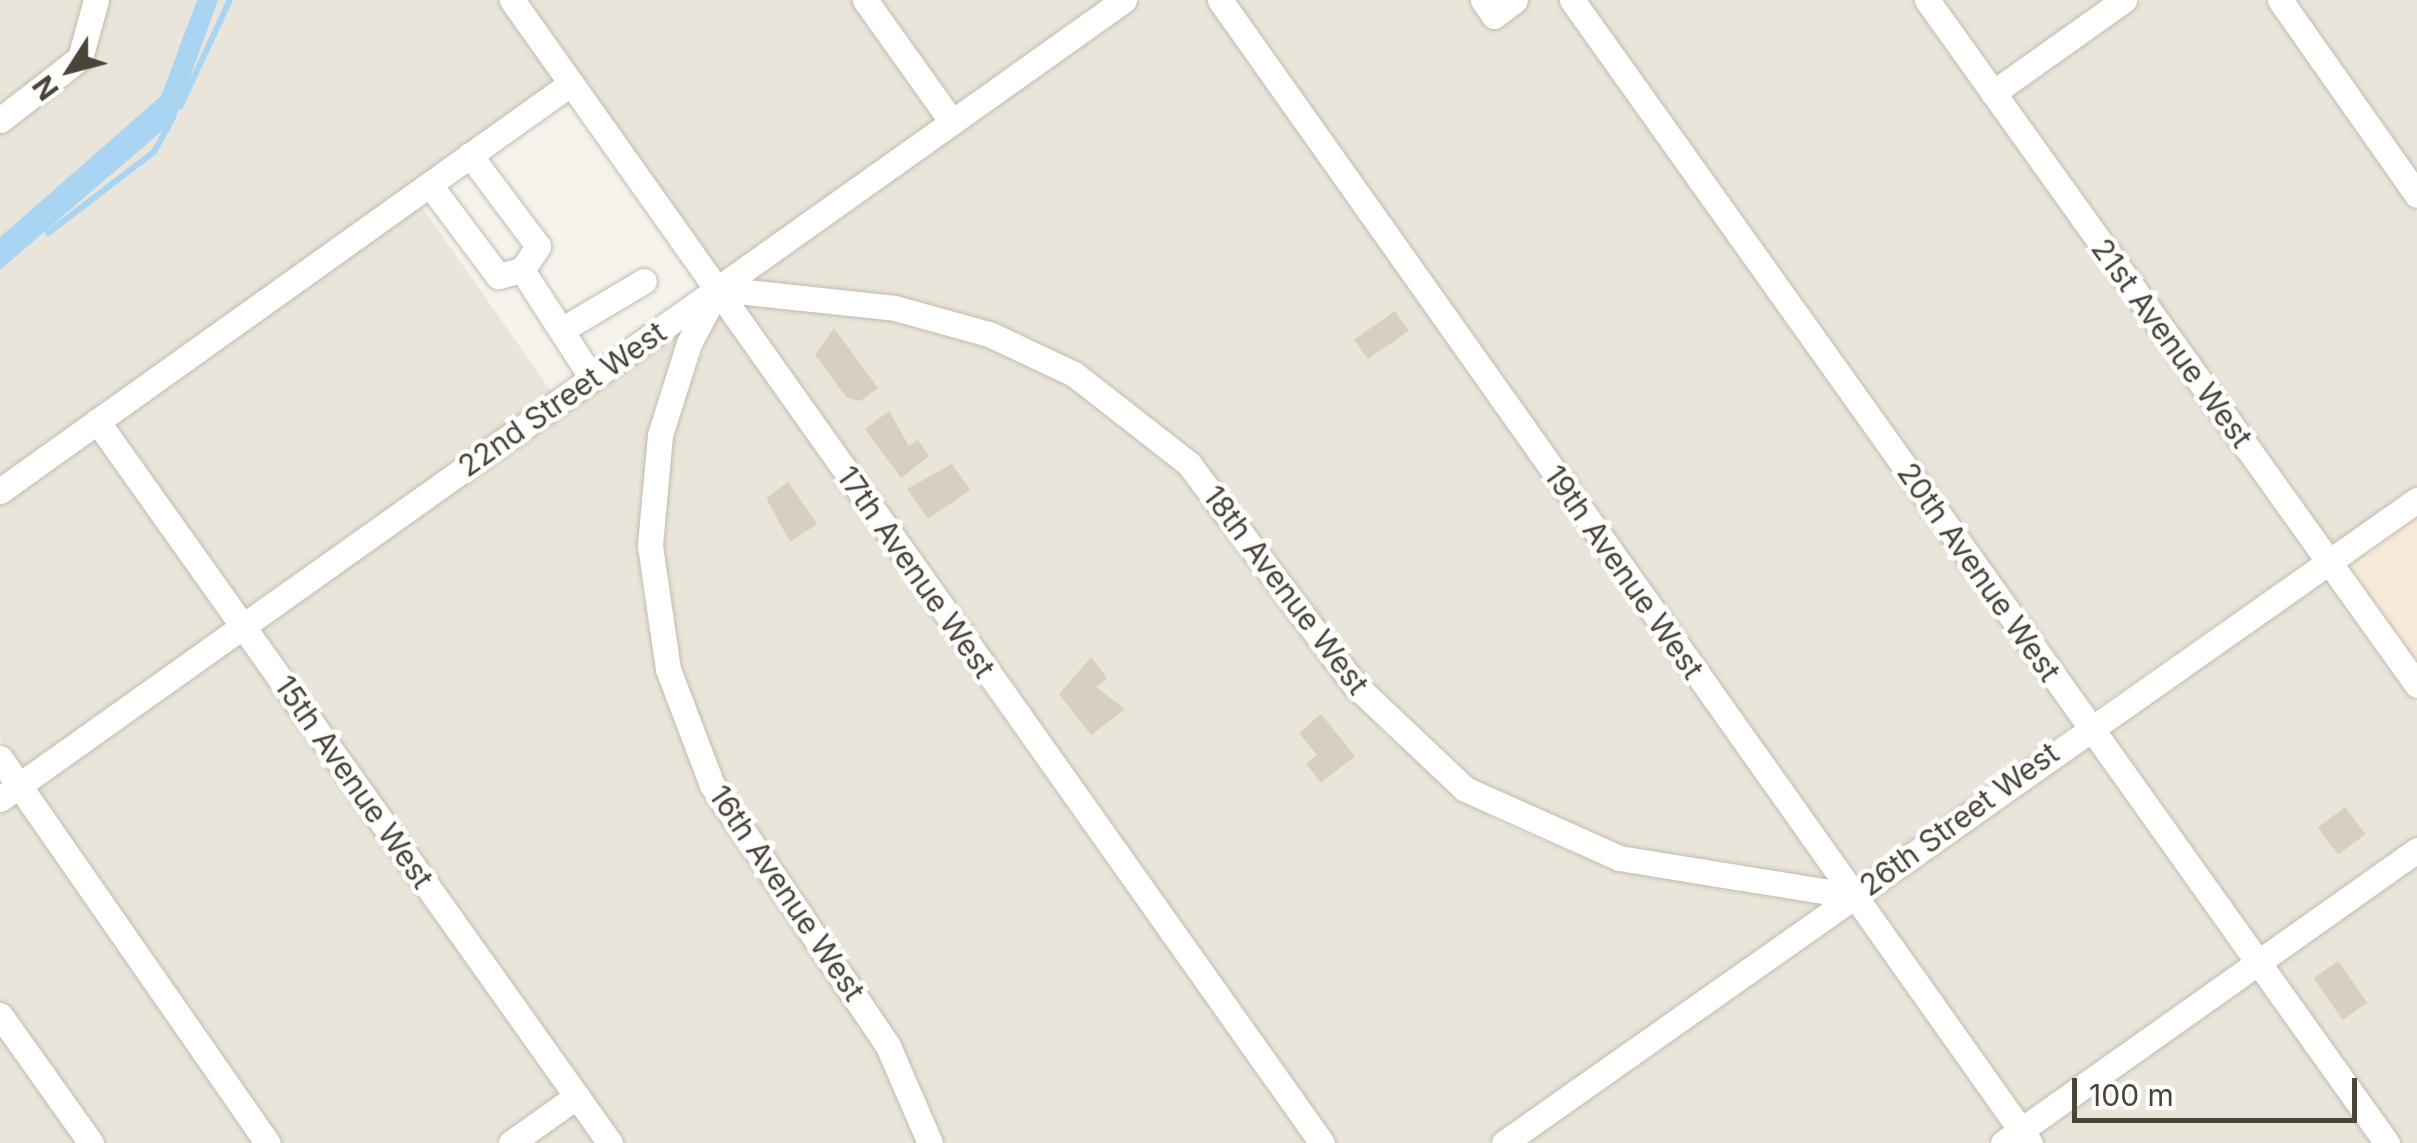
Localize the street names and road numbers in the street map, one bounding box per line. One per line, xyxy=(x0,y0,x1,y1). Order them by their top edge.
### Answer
street label: 21st Avenue West xyxy=(2084,231,2260,455)
street label: 22nd Street West xyxy=(451,314,673,484)
street label: 20th Avenue West xyxy=(1890,456,2068,688)
street label: 19th Avenue West xyxy=(1537,458,1711,686)
street label: 17th Avenue West xyxy=(830,459,1002,685)
street label: 18th Avenue West xyxy=(1196,479,1376,701)
street label: 15th Avenue West xyxy=(267,669,441,895)
street label: 26th Street West xyxy=(1852,735,2066,903)
street label: 16th Avenue West xyxy=(702,779,872,1007)

